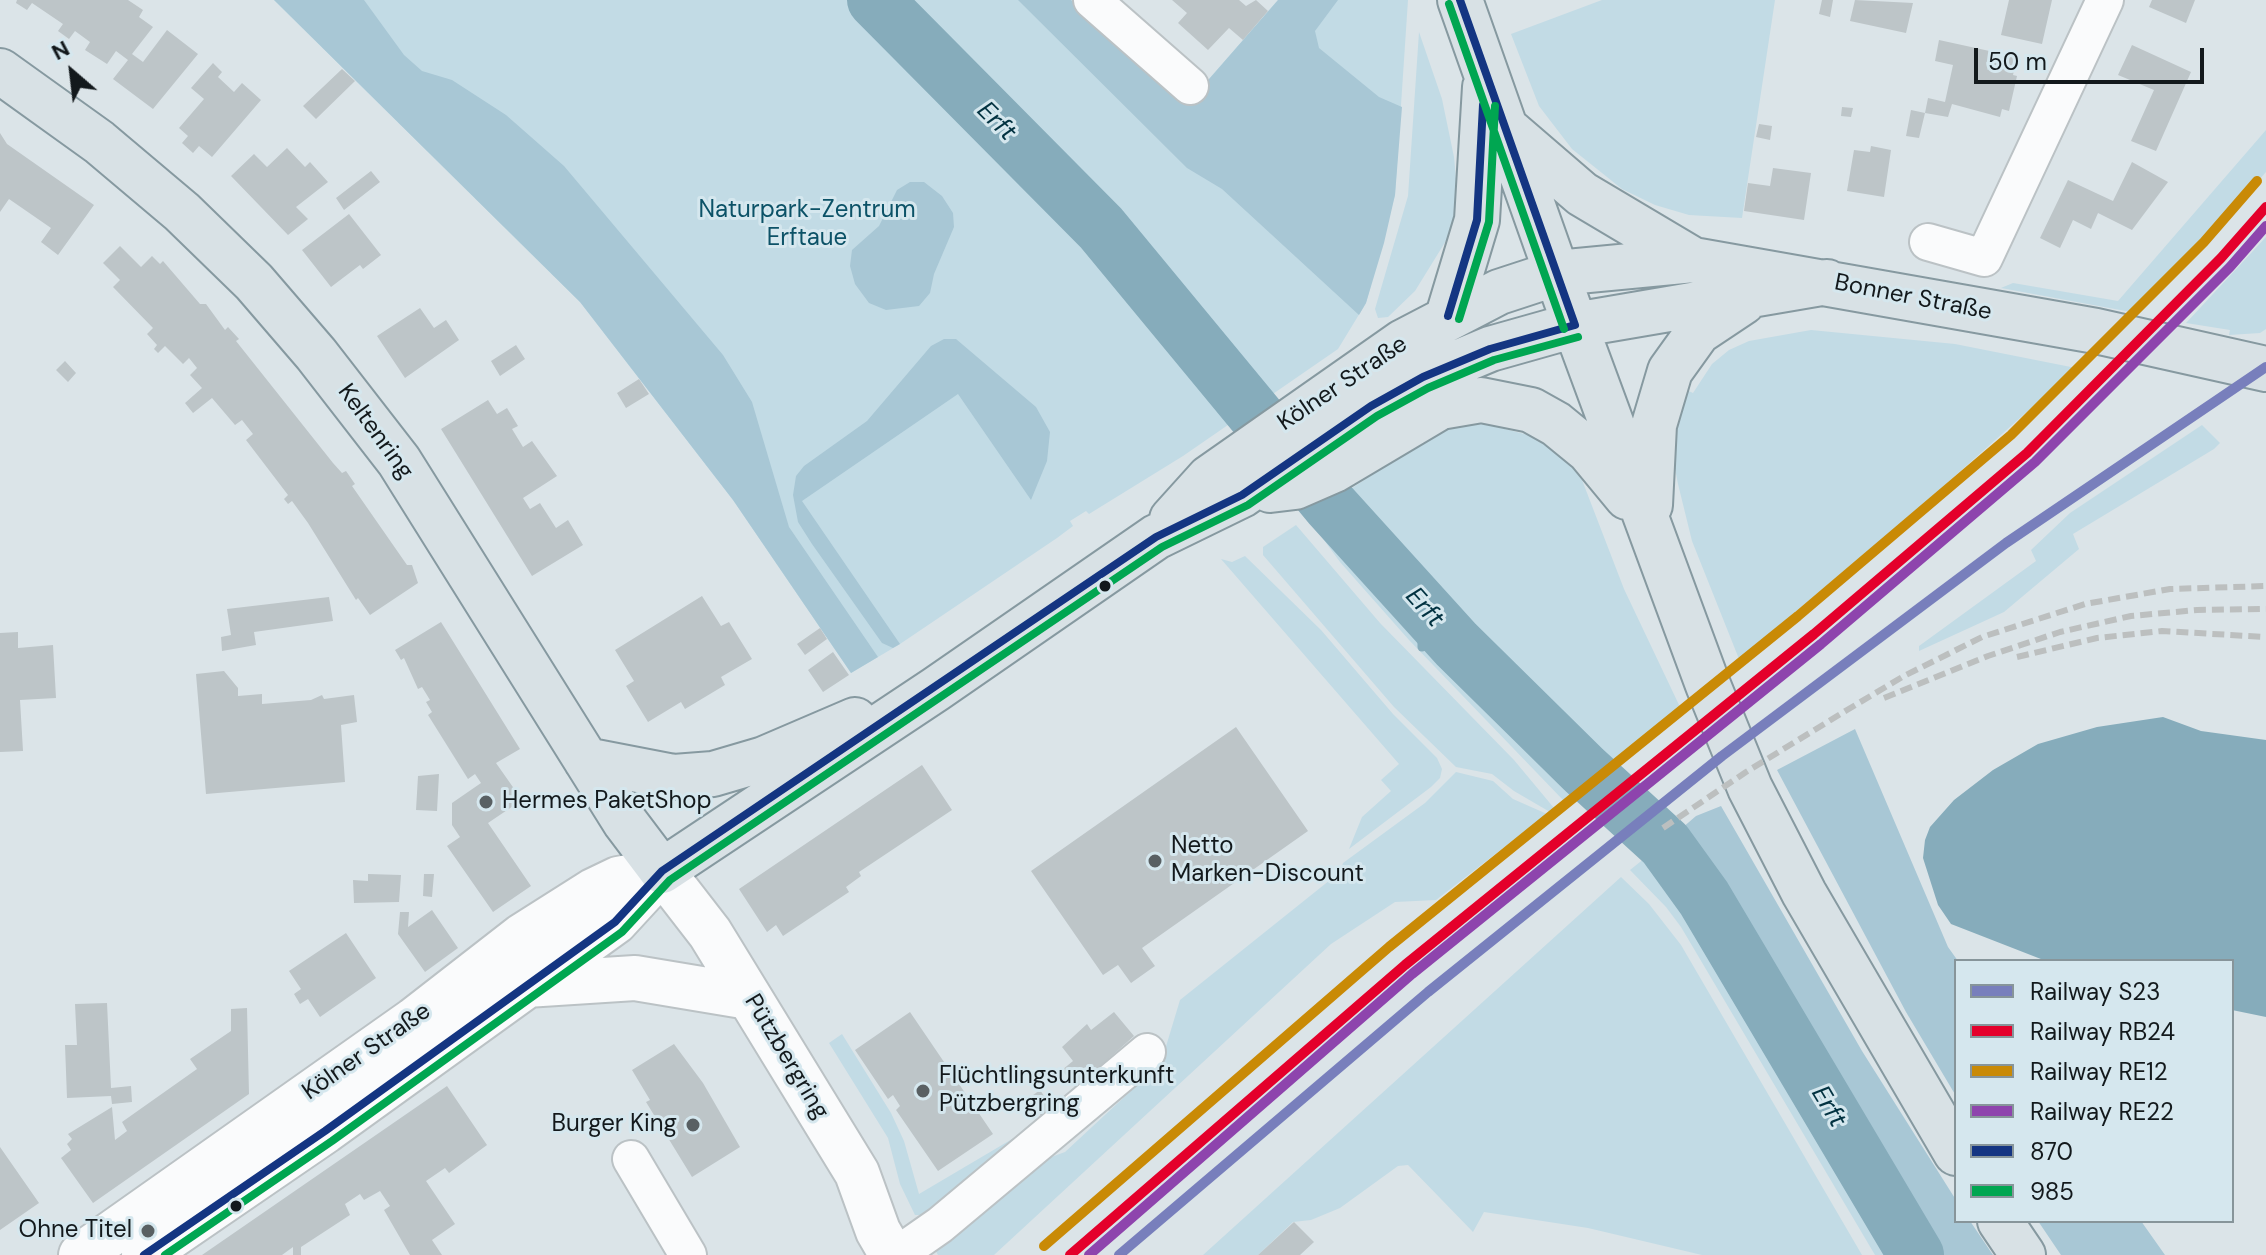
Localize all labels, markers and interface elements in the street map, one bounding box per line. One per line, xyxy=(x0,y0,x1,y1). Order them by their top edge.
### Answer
north arrow xyxy=(32,32,112,112)
scale bar xyxy=(1978,32,2208,82)
text: N xyxy=(47,34,74,67)
text: 50 m xyxy=(1988,46,2047,77)
water label: Erft xyxy=(970,96,1022,148)
park label: Naturpark-Zentrum Erftaue xyxy=(698,197,916,253)
street label: Bonner Straße xyxy=(1832,269,1994,327)
street label: Kölner Straße xyxy=(1273,330,1413,438)
street label: Keltenring xyxy=(331,379,419,485)
unlabelled marker xyxy=(1097,578,1113,594)
water label: Erft xyxy=(1398,582,1450,634)
place label: Hermes PaketShop xyxy=(502,788,712,816)
marker: Hermes PaketShop xyxy=(477,793,495,811)
place label: Netto Marken-Discount xyxy=(1171,833,1364,889)
marker: Netto Marken-Discount xyxy=(1146,852,1164,870)
legend xyxy=(1954,959,2234,1223)
text: Railway S23 xyxy=(2030,976,2160,1007)
street label: Pützbergring xyxy=(737,989,835,1125)
street label: Kölner Straße xyxy=(297,997,437,1107)
text: Railway RB24 xyxy=(2030,1016,2175,1047)
text: Railway RE12 xyxy=(2030,1056,2168,1087)
place label: Flüchtlingsunterkunft Pützbergring xyxy=(939,1063,1175,1119)
water label: Erft xyxy=(1804,1081,1852,1133)
marker: Flüchtlingsunterkunft Pützbergring xyxy=(914,1082,932,1100)
text: Railway RE22 xyxy=(2030,1096,2174,1127)
place label: Burger King xyxy=(551,1111,677,1139)
marker: Burger King xyxy=(684,1116,702,1134)
text: 870 xyxy=(2030,1136,2073,1167)
text: 985 xyxy=(2030,1176,2074,1207)
unlabelled marker xyxy=(228,1198,244,1214)
place label: Ohne Titel xyxy=(19,1217,132,1245)
marker: Ohne Titel xyxy=(139,1222,157,1240)

